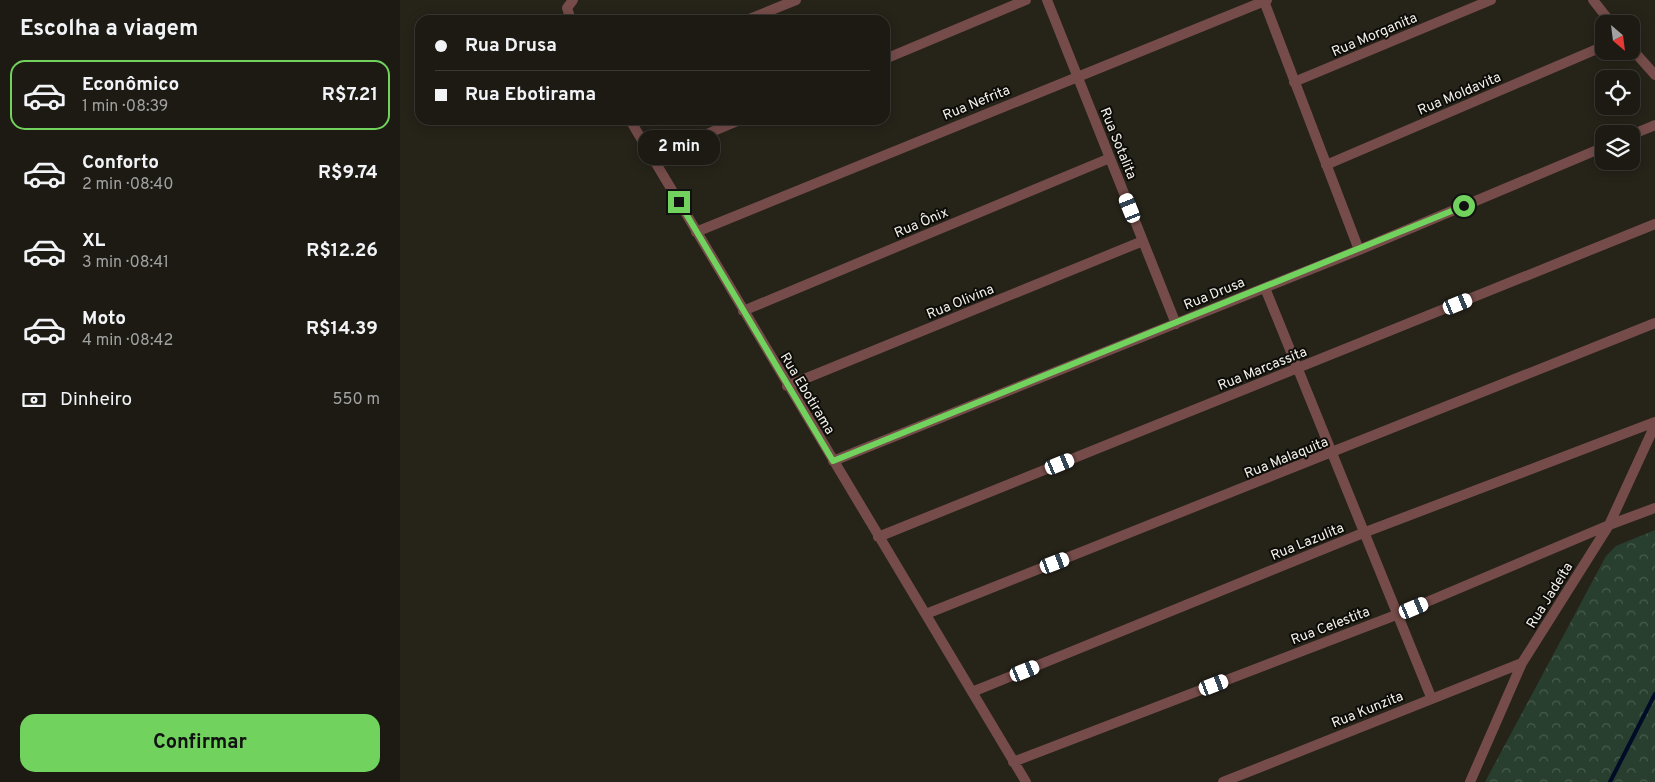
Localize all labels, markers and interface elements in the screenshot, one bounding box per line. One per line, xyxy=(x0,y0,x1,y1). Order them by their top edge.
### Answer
street label: Rua Morganita xyxy=(1329,10,1420,61)
north arrow xyxy=(1595,15,1640,60)
map controls xyxy=(1595,15,1640,170)
text: Escolha a viagem xyxy=(20,16,198,43)
text: Rua Drusa xyxy=(465,34,557,58)
street label: Rua Moldavita xyxy=(1415,69,1504,120)
button: locate xyxy=(1595,70,1640,115)
icon: car xyxy=(22,73,67,118)
text: Econômico xyxy=(82,73,179,97)
street label: Rua Nefrita xyxy=(940,82,1013,125)
text: R$7.21 xyxy=(322,83,378,107)
text: Rua Ebotirama xyxy=(465,83,596,107)
text: 1 min · 08:39 xyxy=(82,97,168,117)
street label: Rua Sotalita xyxy=(1096,105,1140,182)
button: layers xyxy=(1595,125,1640,170)
callout: 2 min xyxy=(638,130,720,164)
text: 2 min xyxy=(658,137,700,157)
icon: car xyxy=(22,151,67,196)
text: Conforto xyxy=(82,151,159,175)
text: R$9.74 xyxy=(318,161,378,185)
text: 2 min · 08:40 xyxy=(82,175,174,195)
route end xyxy=(668,191,690,213)
car xyxy=(1117,191,1142,225)
route start xyxy=(1453,195,1475,217)
street label: Rua Ônix xyxy=(892,204,951,242)
icon: car xyxy=(22,229,67,274)
text: XL xyxy=(82,229,105,253)
text: R$12.26 xyxy=(306,239,378,263)
text: 3 min · 08:41 xyxy=(82,253,169,273)
street label: Rua Drusa xyxy=(1182,274,1248,314)
street label: Rua Olivina xyxy=(924,281,997,324)
car xyxy=(1441,291,1474,317)
icon: car xyxy=(22,307,67,352)
text: Moto xyxy=(82,307,126,331)
text: R$14.39 xyxy=(306,317,378,341)
text: 4 min · 08:42 xyxy=(82,331,173,351)
street label: Rua Marcassita xyxy=(1216,344,1310,395)
street label: Rua Ebotirama xyxy=(776,350,838,438)
icon: cash xyxy=(20,386,48,414)
text: Dinheiro xyxy=(60,388,132,412)
text: 550 m xyxy=(333,390,380,410)
street label: Rua Malaquita xyxy=(1242,434,1331,483)
car xyxy=(1043,451,1076,477)
street label: Rua Lazulita xyxy=(1268,520,1347,565)
car xyxy=(1038,551,1071,575)
street label: Rua Jadeíta xyxy=(1523,560,1577,632)
car xyxy=(1397,595,1430,621)
street label: Rua Celestita xyxy=(1289,604,1372,649)
car xyxy=(1008,658,1041,684)
car xyxy=(1197,673,1230,697)
street label: Rua Kunzita xyxy=(1329,688,1406,732)
button: Confirmar xyxy=(20,714,380,772)

